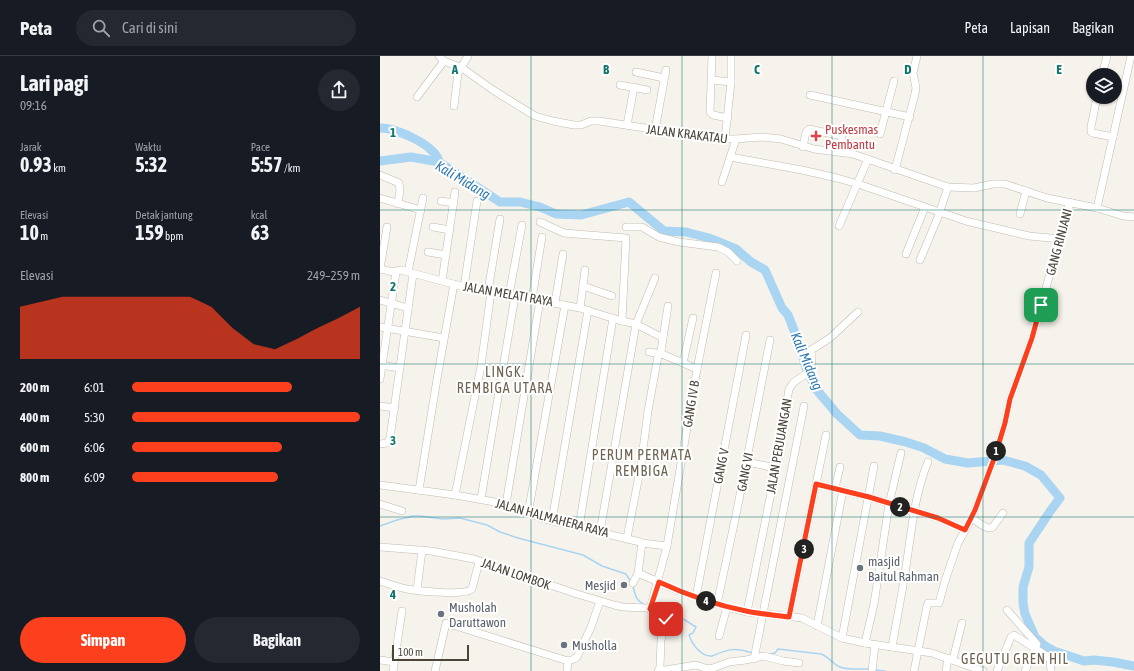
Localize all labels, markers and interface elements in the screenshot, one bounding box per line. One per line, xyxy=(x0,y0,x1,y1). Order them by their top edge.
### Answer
search box xyxy=(76,10,356,46)
text: Peta xyxy=(20,17,52,39)
icon: search xyxy=(90,17,112,39)
text: Cari di sini xyxy=(122,19,178,36)
text: Peta xyxy=(964,20,988,36)
text: Lapisan xyxy=(1010,20,1050,36)
text: Bagikan xyxy=(1072,20,1114,36)
text: A xyxy=(451,62,459,77)
text: B xyxy=(603,62,610,77)
text: C xyxy=(754,62,760,77)
text: D xyxy=(904,62,912,77)
text: E xyxy=(1056,62,1062,77)
map controls xyxy=(1086,68,1122,104)
button: layers xyxy=(1086,68,1122,104)
button: share xyxy=(318,69,360,111)
text: Lari pagi xyxy=(20,70,89,96)
text: 09:16 xyxy=(20,98,47,113)
street label: JALAN KRAKATAU xyxy=(645,122,729,146)
place label: Puskesmas Pembantu xyxy=(825,122,879,152)
text: 1 xyxy=(390,125,396,140)
marker: Puskesmas Pembantu xyxy=(810,130,822,142)
text: Jarak xyxy=(20,141,42,153)
text: Waktu xyxy=(135,141,161,153)
text: Pace xyxy=(251,141,270,153)
text: 0.93 xyxy=(20,153,52,176)
text: 5:32 xyxy=(135,153,167,176)
text: 5:57 xyxy=(251,153,282,176)
water label: Kali Midang xyxy=(433,157,493,203)
text: km xyxy=(52,162,66,174)
text: /km xyxy=(282,162,300,174)
street label: GANG RINJANI xyxy=(1043,207,1075,277)
text: Elevasi xyxy=(20,209,48,221)
text: Detak jantung xyxy=(135,209,193,221)
text: kcal xyxy=(251,209,267,221)
text: 10 xyxy=(20,221,39,244)
text: 159 xyxy=(135,221,164,244)
text: 63 xyxy=(251,221,269,244)
text: m xyxy=(39,230,48,242)
text: bpm xyxy=(164,230,183,242)
text: Elevasi xyxy=(20,268,53,283)
text: 249–259 m xyxy=(307,268,360,283)
text: 2 xyxy=(390,279,396,294)
street label: JALAN MELATI RAYA xyxy=(462,279,555,309)
pin xyxy=(1024,288,1058,322)
icon: arrive xyxy=(1030,294,1052,316)
water label: Kali Midang xyxy=(788,330,826,392)
district label: LINGK. REMBIGA UTARA xyxy=(457,364,553,396)
street label: GANG IV B xyxy=(680,379,702,428)
text: 200 m xyxy=(20,380,49,395)
text: 6:01 xyxy=(84,380,105,395)
street label: JALAN PERJUANGAN xyxy=(763,397,795,495)
text: 400 m xyxy=(20,410,49,425)
text: 5:30 xyxy=(84,410,105,425)
text: 3 xyxy=(390,433,396,448)
text: 600 m xyxy=(20,440,49,455)
text: 6:06 xyxy=(84,440,105,455)
pin: 1 xyxy=(986,441,1006,461)
text: 1 xyxy=(993,445,999,457)
street label: GANG V xyxy=(710,446,732,485)
district label: PERUM PERMATA REMBIGA xyxy=(592,447,692,479)
street label: GANG VI xyxy=(734,451,756,493)
text: 800 m xyxy=(20,470,49,485)
text: 6:09 xyxy=(84,470,105,485)
street label: JALAN HALMAHERA RAYA xyxy=(494,496,611,541)
pin: 2 xyxy=(890,497,910,517)
text: 2 xyxy=(897,501,903,513)
pin: 3 xyxy=(794,539,814,559)
text: 3 xyxy=(801,543,807,555)
place label: masjid Baitul Rahman xyxy=(868,554,939,584)
street label: JALAN LOMBOK xyxy=(479,555,553,593)
marker: masjid Baitul Rahman xyxy=(855,563,865,573)
place label: Mesjid xyxy=(585,578,616,593)
marker: Mesjid xyxy=(619,580,629,590)
text: 4 xyxy=(389,587,396,602)
pin: 4 xyxy=(696,591,716,611)
text: 4 xyxy=(703,595,709,607)
place label: Musholah Daruttawon xyxy=(449,600,506,630)
pin xyxy=(649,602,683,636)
icon: check xyxy=(655,608,677,630)
marker: Musholah Daruttawon xyxy=(436,609,446,619)
button: Simpan xyxy=(20,617,186,663)
button: Bagikan xyxy=(194,617,360,663)
place label: Musholla xyxy=(572,638,617,653)
marker: Musholla xyxy=(559,640,569,650)
scale bar xyxy=(392,643,469,662)
text: 100 m xyxy=(398,646,423,658)
district label: GEGUTU GREN HIL xyxy=(961,651,1069,667)

